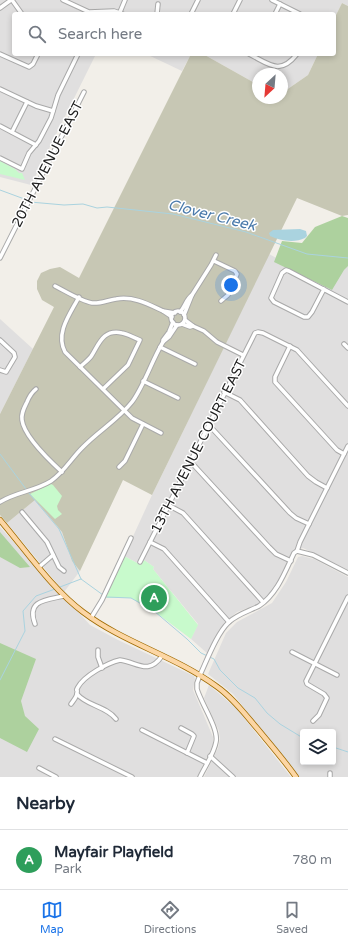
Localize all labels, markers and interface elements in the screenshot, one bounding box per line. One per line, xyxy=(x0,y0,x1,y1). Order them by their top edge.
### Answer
search box xyxy=(12,12,336,56)
icon: search xyxy=(26,23,48,45)
text: Search here xyxy=(58,25,142,43)
north arrow xyxy=(252,68,288,104)
street label: 20TH AVENUE EAST xyxy=(8,98,87,230)
water label: Clover Creek xyxy=(166,195,260,235)
your location xyxy=(221,275,241,295)
street label: 13TH AVENUE COURT EAST xyxy=(147,356,250,536)
pin: A xyxy=(141,583,167,613)
map controls xyxy=(300,729,336,765)
button: layers xyxy=(300,729,336,765)
text: Nearby xyxy=(16,793,75,814)
text: Mayfair Playfield xyxy=(54,843,173,861)
text: A xyxy=(24,852,34,868)
text: 780 m xyxy=(292,852,332,868)
text: Park xyxy=(54,861,82,877)
tab: Map xyxy=(40,899,64,936)
tab: Directions xyxy=(144,899,196,936)
tab: Saved xyxy=(276,899,308,936)

